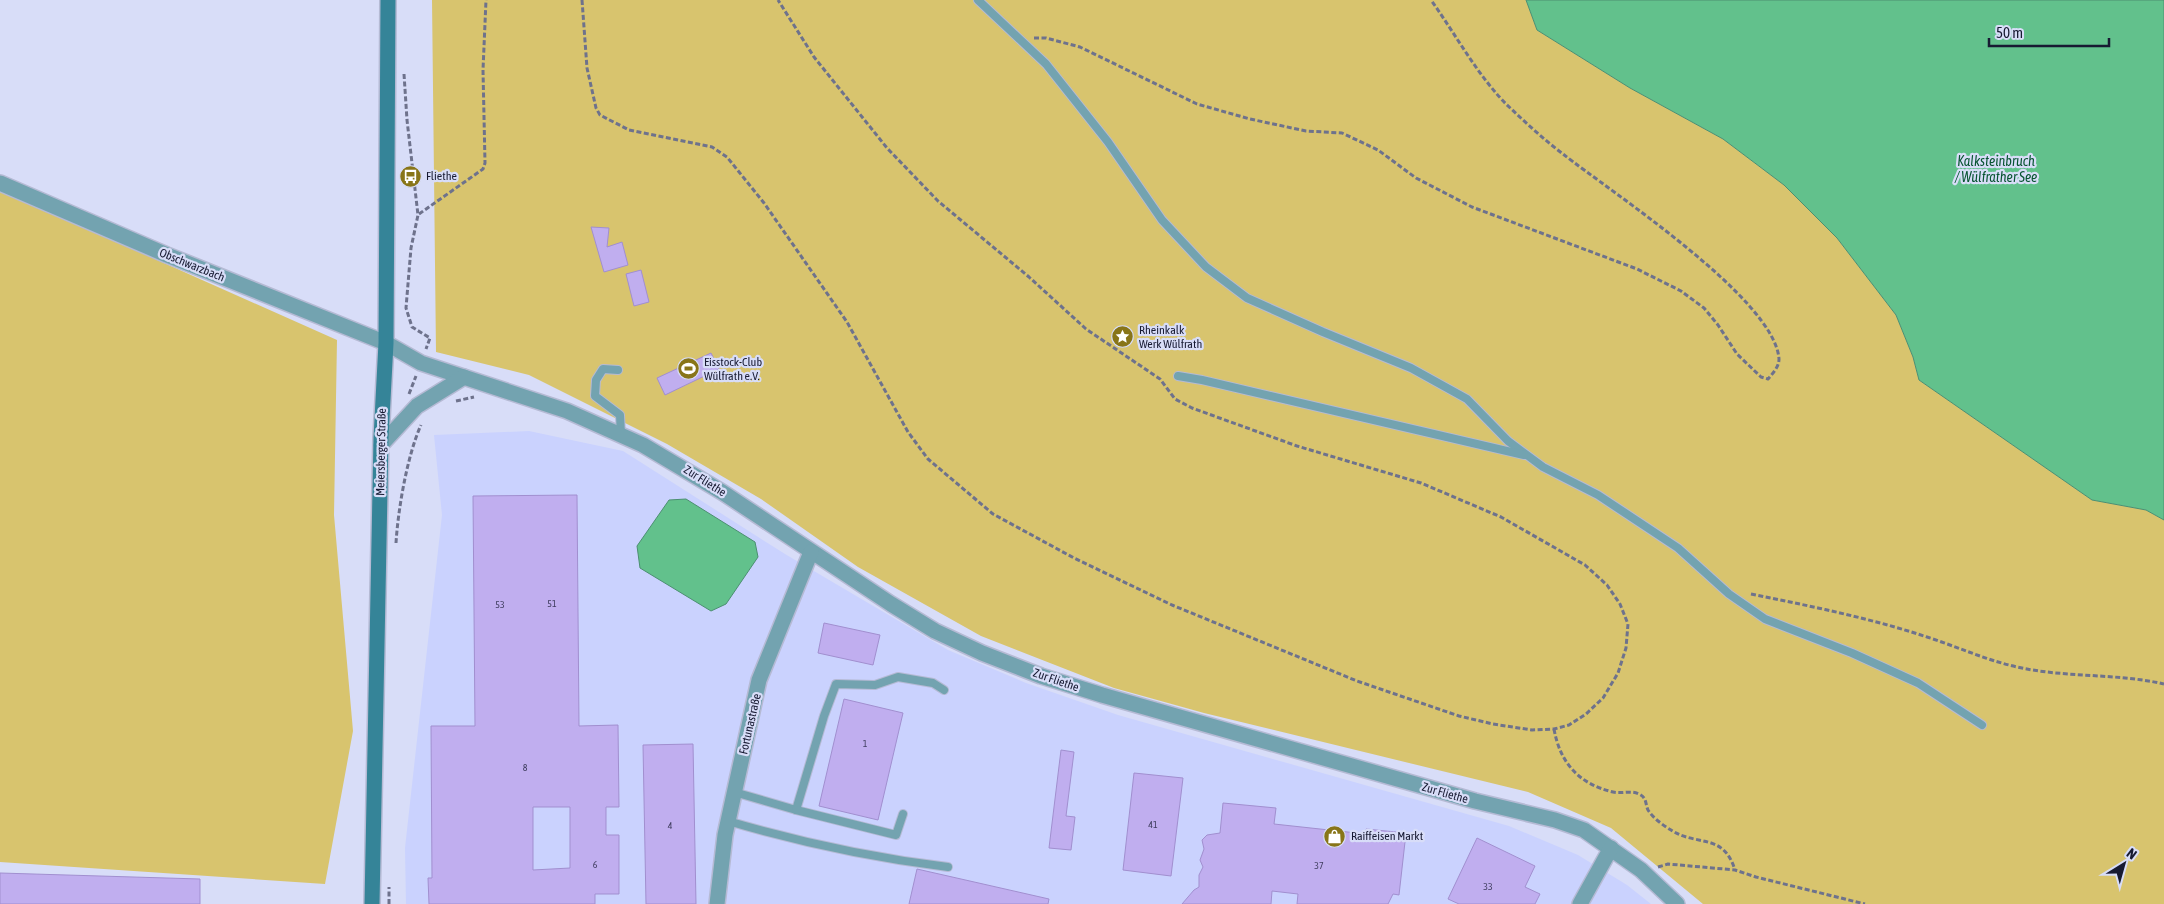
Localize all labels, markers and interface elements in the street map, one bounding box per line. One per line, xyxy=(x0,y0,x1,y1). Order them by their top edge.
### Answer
scale bar xyxy=(1989,15,2109,47)
text: 50 m xyxy=(1996,24,2023,41)
water label: Kalksteinbruch / Wülfrather See xyxy=(1954,153,2037,185)
bus stop icon: Fliethe xyxy=(398,164,422,188)
place label: Fliethe xyxy=(426,169,457,183)
street label: Obschwarzbach xyxy=(157,246,227,284)
place label: Rheinkalk Werk Wülfrath xyxy=(1139,323,1202,351)
place icon: Rheinkalk Werk Wülfrath xyxy=(1111,325,1135,349)
place label: Eisstock-Club Wülfrath e.V. xyxy=(704,355,762,383)
sports icon: Eisstock-Club Wülfrath e.V. xyxy=(676,357,700,381)
street label: Meiersberger Straße xyxy=(373,408,389,496)
street label: Zur Fliethe xyxy=(681,463,729,499)
house number: 51 xyxy=(547,598,557,609)
house number: 53 xyxy=(495,599,505,610)
street label: Zur Fliethe xyxy=(1031,666,1081,694)
street label: Fortunastraße xyxy=(736,692,764,756)
house number: 1 xyxy=(863,738,868,749)
house number: 8 xyxy=(523,762,528,773)
street label: Zur Fliethe xyxy=(1420,780,1470,806)
house number: 41 xyxy=(1148,819,1158,830)
house number: 4 xyxy=(668,820,673,831)
shop icon: Raiffeisen Markt xyxy=(1323,824,1347,848)
place label: Raiffeisen Markt xyxy=(1351,829,1424,843)
north arrow xyxy=(2099,839,2149,889)
text: N xyxy=(2124,845,2140,862)
house number: 6 xyxy=(593,859,598,870)
house number: 37 xyxy=(1314,860,1324,871)
house number: 33 xyxy=(1483,881,1493,892)

